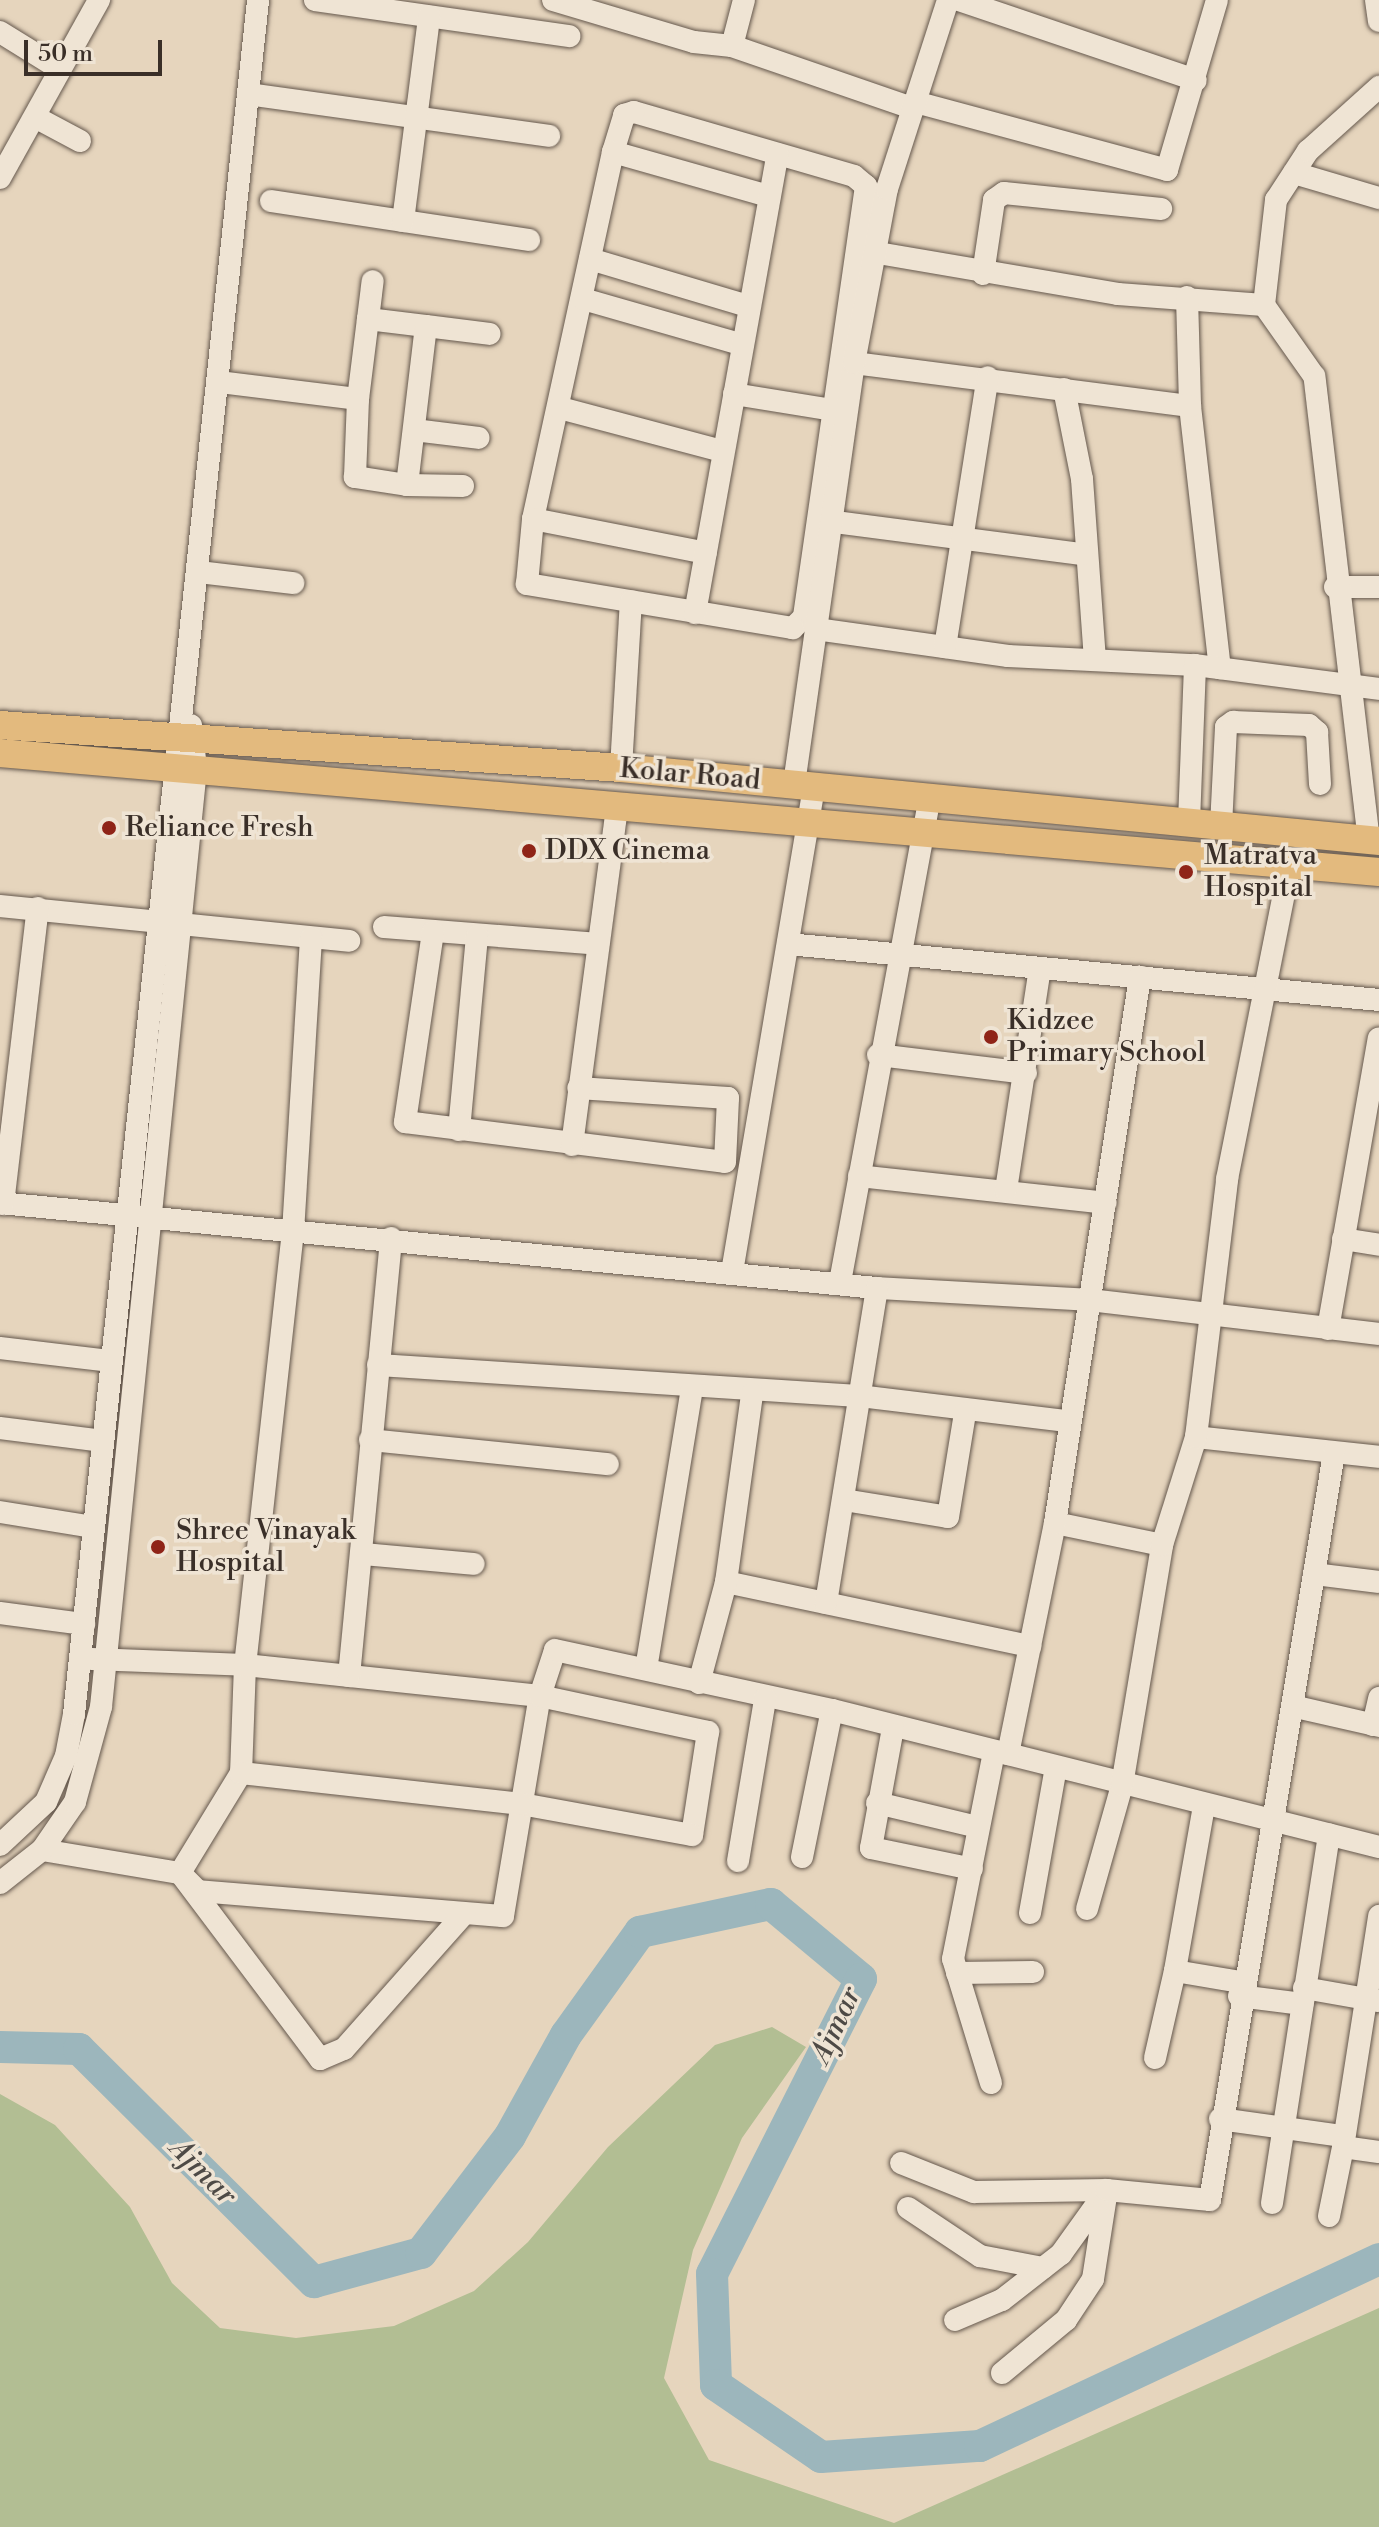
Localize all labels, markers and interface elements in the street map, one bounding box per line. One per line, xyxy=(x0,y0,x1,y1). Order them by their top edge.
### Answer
scale bar xyxy=(28,24,166,74)
text: 50 m xyxy=(38,39,93,69)
street label: Kolar Road xyxy=(618,752,762,798)
place label: Reliance Fresh xyxy=(125,811,314,845)
marker: Reliance Fresh xyxy=(100,819,118,837)
place label: DDX Cinema xyxy=(545,834,710,868)
place label: Matratva Hospital xyxy=(1204,839,1317,905)
marker: DDX Cinema xyxy=(520,842,538,860)
marker: Matratva Hospital xyxy=(1175,861,1197,883)
place label: Kidzee Primary School xyxy=(1007,1004,1206,1070)
marker: Kidzee Primary School xyxy=(982,1028,1000,1046)
place label: Shree Vinayak Hospital xyxy=(176,1514,355,1580)
marker: Shree Vinayak Hospital xyxy=(147,1536,169,1558)
water label: Ajmar xyxy=(803,1981,869,2069)
water label: Ajmar xyxy=(162,2131,244,2213)

